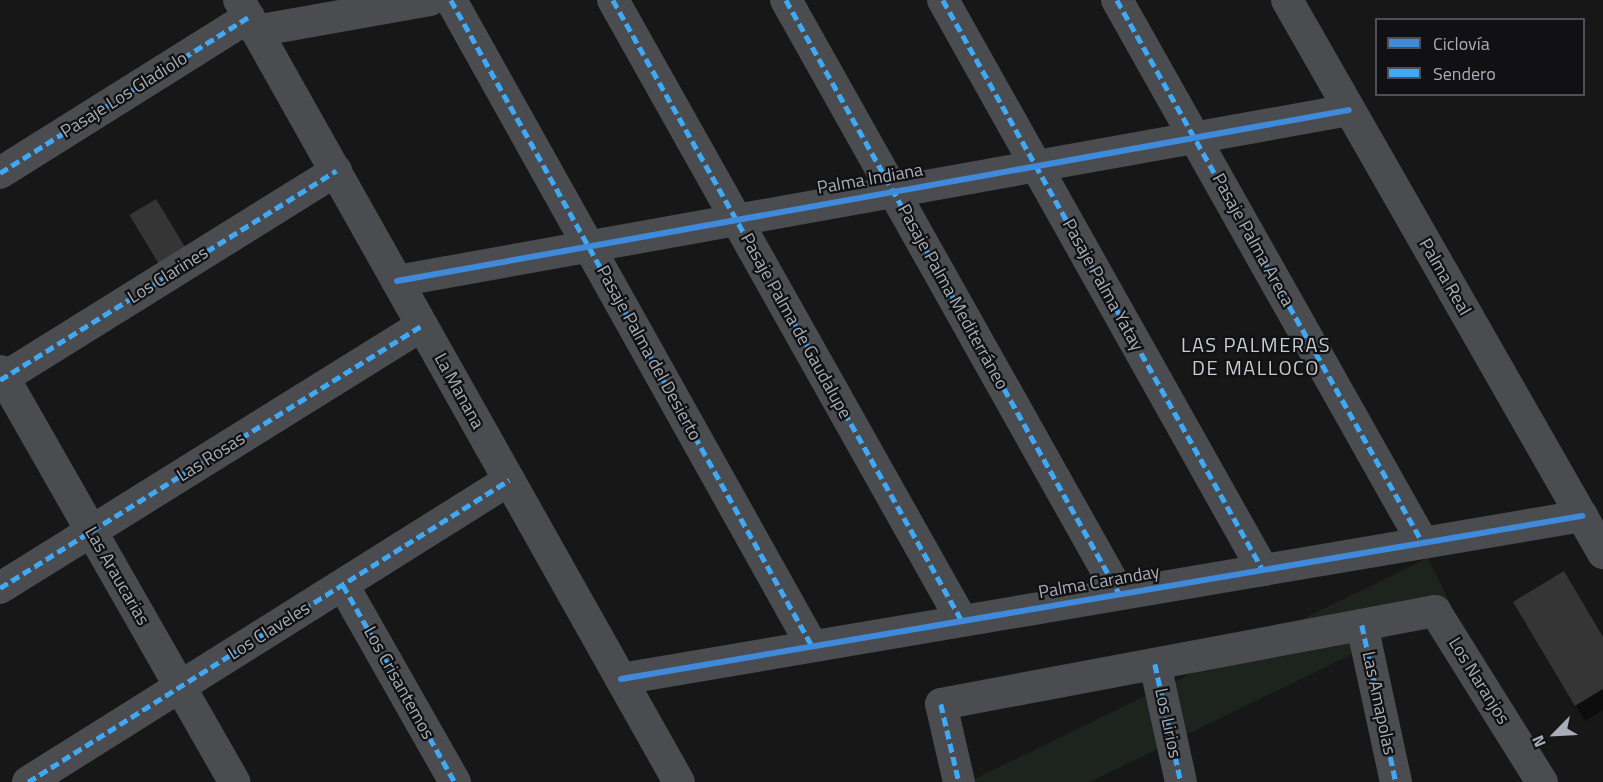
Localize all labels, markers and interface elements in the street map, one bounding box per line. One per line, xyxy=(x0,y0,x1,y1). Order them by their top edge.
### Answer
legend xyxy=(1375,18,1585,96)
text: Ciclovía xyxy=(1433,30,1490,57)
street label: Pasaje Los Gladiolo xyxy=(57,47,191,143)
text: Sendero xyxy=(1433,60,1496,87)
street label: Palma Indiana xyxy=(815,159,925,199)
street label: Pasaje Palma Areca xyxy=(1208,170,1298,310)
street label: Pasaje Palma Mediterráneo xyxy=(893,201,1013,393)
street label: Pasaje Palma Yatay xyxy=(1058,215,1148,355)
street label: Pasaje Palma de Gaudalupe xyxy=(736,229,856,423)
street label: Palma Real xyxy=(1414,235,1476,319)
street label: Los Clarines xyxy=(124,242,212,308)
street label: Pasaje Palma del Desierto xyxy=(592,262,706,444)
district label: LAS PALMERAS DE MALLOCO xyxy=(1181,333,1331,380)
street label: La Manana xyxy=(429,349,489,433)
street label: Las Rosas xyxy=(173,428,249,486)
street label: Las Araucarias xyxy=(80,523,154,629)
street label: Palma Caranday xyxy=(1037,561,1161,603)
street label: Los Claveles xyxy=(224,597,314,665)
street label: Los Crisantemos xyxy=(359,623,439,743)
street label: Los Naranjos xyxy=(1444,634,1514,728)
street label: Las Amapolas xyxy=(1357,649,1401,757)
street label: Los Lirios xyxy=(1150,686,1186,760)
north arrow xyxy=(1525,704,1585,764)
text: N xyxy=(1525,731,1552,751)

